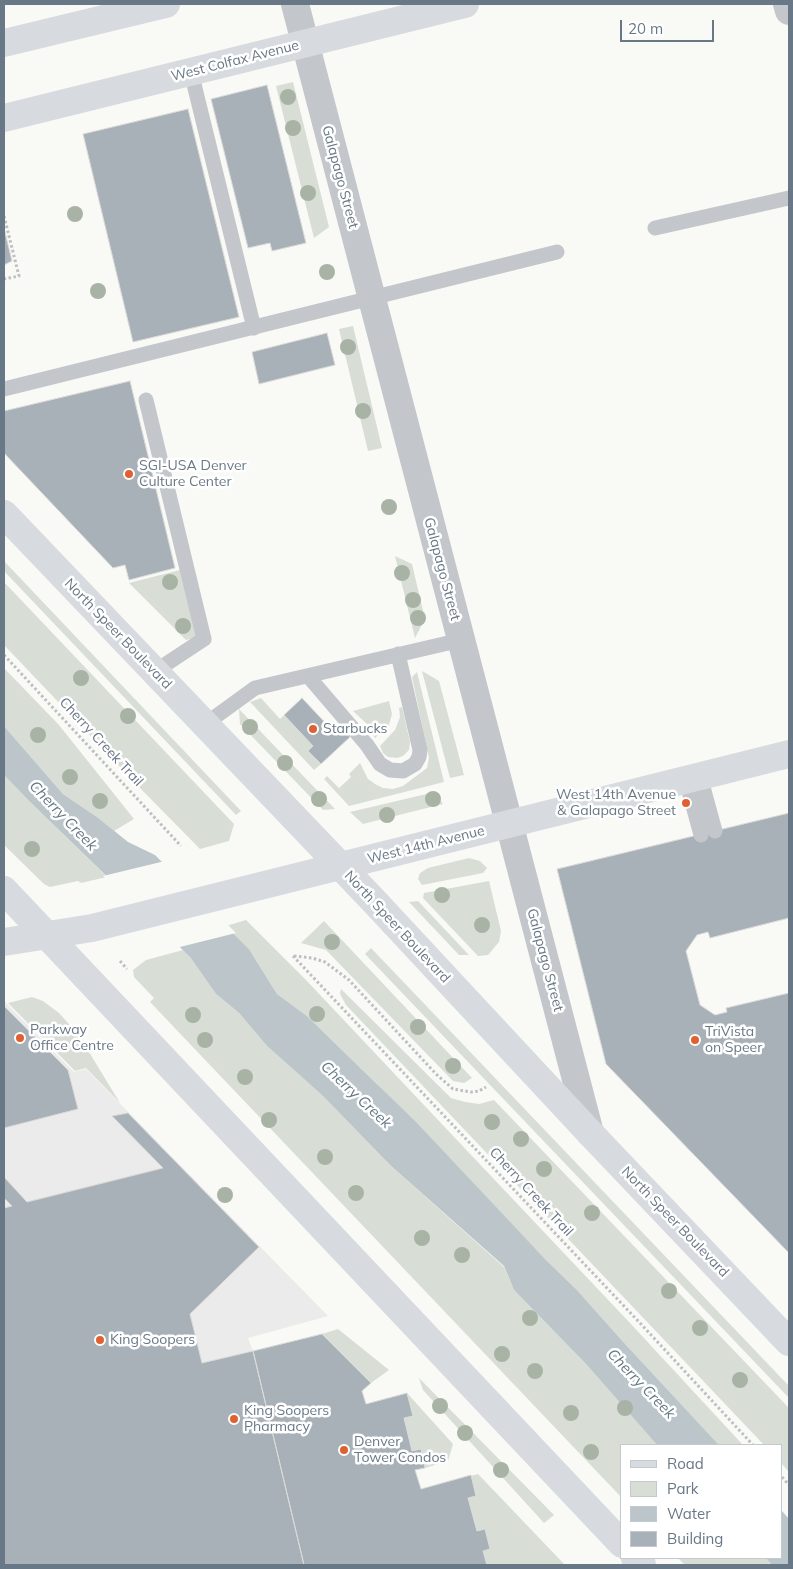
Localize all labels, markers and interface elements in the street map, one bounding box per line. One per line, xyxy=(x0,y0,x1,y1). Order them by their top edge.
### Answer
scale bar xyxy=(623,10,717,42)
text: 20 m xyxy=(628,19,663,38)
street label: West Colfax Avenue xyxy=(169,37,301,85)
street label: Galapago Street xyxy=(318,124,362,230)
place label: SGI-USA Denver Culture Center xyxy=(139,458,247,491)
marker: SGI-USA Denver Culture Center xyxy=(123,468,135,480)
street label: Galapago Street xyxy=(420,516,464,622)
street label: North Speer Boulevard xyxy=(61,575,175,693)
street label: Cherry Creek Trail xyxy=(56,694,146,790)
place label: Starbucks xyxy=(323,721,388,737)
marker: Starbucks xyxy=(307,723,319,735)
water label: Cherry Creek xyxy=(25,777,101,855)
place label: West 14th Avenue & Galapago Street xyxy=(556,787,676,820)
marker: West 14th Avenue & Galapago Street xyxy=(680,797,692,809)
street label: West 14th Avenue xyxy=(366,822,486,868)
street label: North Speer Boulevard xyxy=(341,867,453,987)
street label: Galapago Street xyxy=(523,907,567,1013)
place label: Parkway Office Centre xyxy=(30,1022,114,1054)
place label: TriVista on Speer xyxy=(705,1024,762,1056)
marker: Parkway Office Centre xyxy=(14,1032,26,1044)
marker: TriVista on Speer xyxy=(689,1034,701,1046)
water label: Cherry Creek xyxy=(317,1058,395,1132)
street label: Cherry Creek Trail xyxy=(486,1144,576,1240)
street label: North Speer Boulevard xyxy=(618,1163,732,1281)
place label: King Soopers xyxy=(110,1332,195,1348)
marker: King Soopers xyxy=(94,1334,106,1346)
water label: Cherry Creek xyxy=(603,1345,679,1423)
place label: King Soopers Pharmacy xyxy=(244,1403,329,1435)
marker: King Soopers Pharmacy xyxy=(228,1413,240,1425)
place label: Denver Tower Condos xyxy=(354,1434,446,1466)
marker: Denver Tower Condos xyxy=(338,1444,350,1456)
legend xyxy=(620,1444,783,1559)
text: Road xyxy=(667,1454,704,1473)
text: Park xyxy=(667,1479,699,1498)
text: Water xyxy=(667,1504,711,1523)
text: Building xyxy=(667,1529,723,1548)

